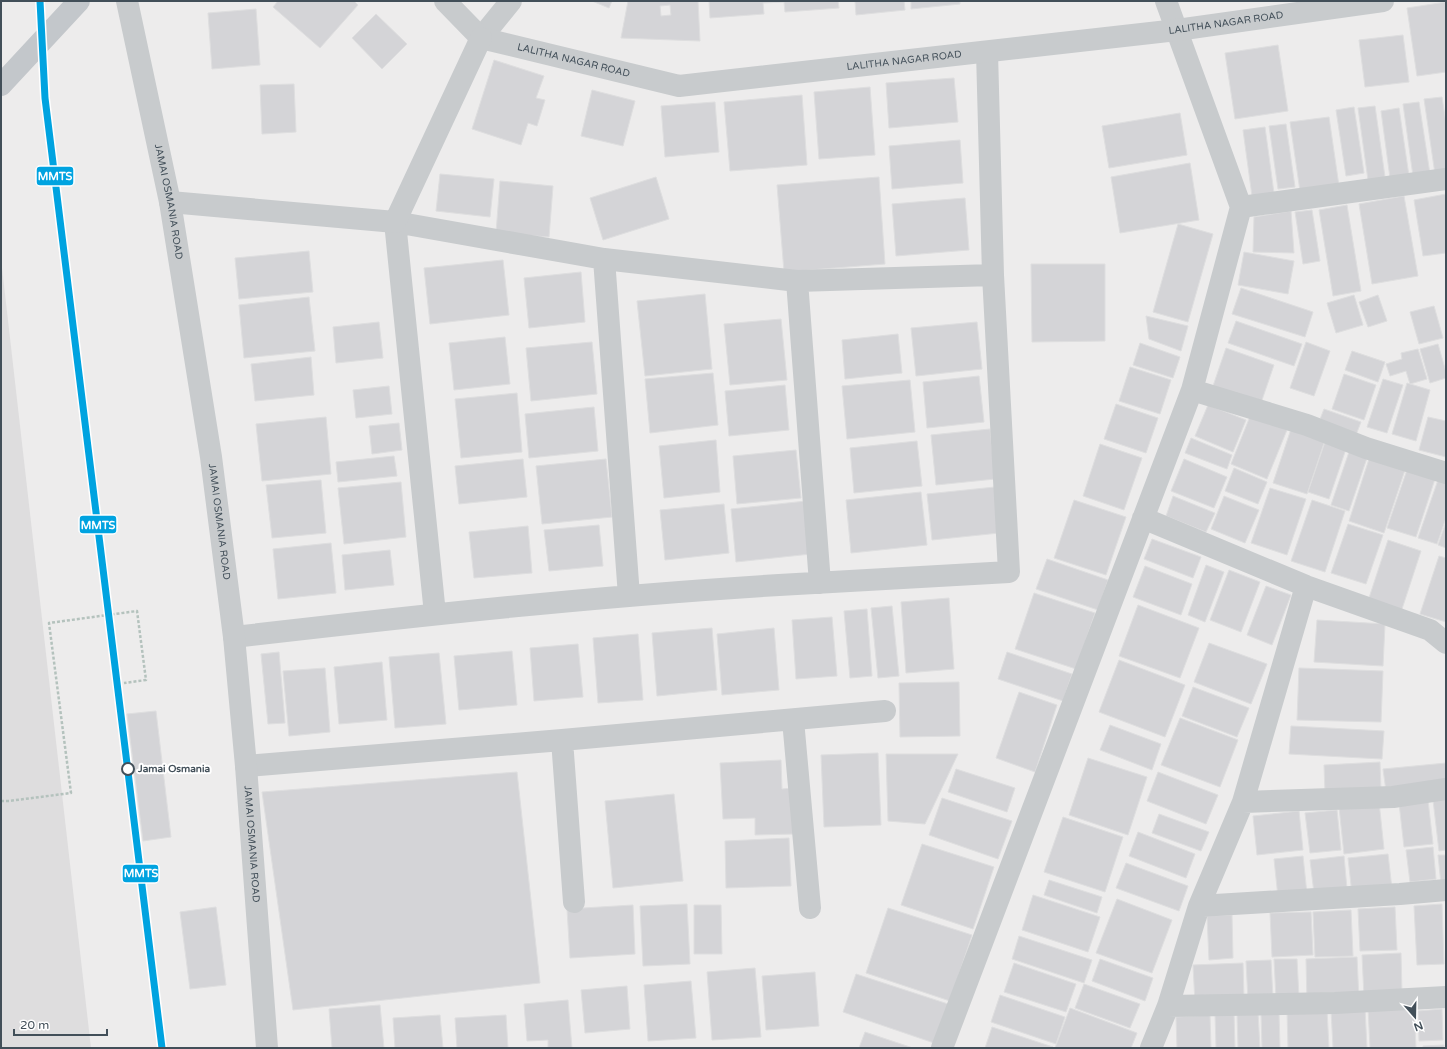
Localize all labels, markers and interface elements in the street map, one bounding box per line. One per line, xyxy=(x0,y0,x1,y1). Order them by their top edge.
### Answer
street label: LALITHA NAGAR ROAD xyxy=(1168,9,1284,37)
street label: LALITHA NAGAR ROAD xyxy=(516,41,631,80)
street label: LALITHA NAGAR ROAD xyxy=(846,48,962,73)
street label: JAMAI OSMANIA ROAD xyxy=(152,143,185,260)
line badge: MMTS xyxy=(36,166,74,186)
text: MMTS xyxy=(38,170,73,183)
street label: JAMAI OSMANIA ROAD xyxy=(206,463,233,581)
line badge: MMTS xyxy=(79,515,117,534)
text: MMTS xyxy=(81,519,116,532)
marker: Jamai Osmania xyxy=(121,762,135,776)
place label: Jamai Osmania xyxy=(137,763,210,775)
street label: JAMAI OSMANIA ROAD xyxy=(241,785,262,903)
line badge: MMTS xyxy=(122,864,159,883)
text: MMTS xyxy=(124,867,159,880)
north arrow xyxy=(1395,997,1435,1037)
scale bar xyxy=(14,1011,107,1037)
text: 20 m xyxy=(20,1018,49,1032)
text: N xyxy=(1412,1018,1425,1034)

